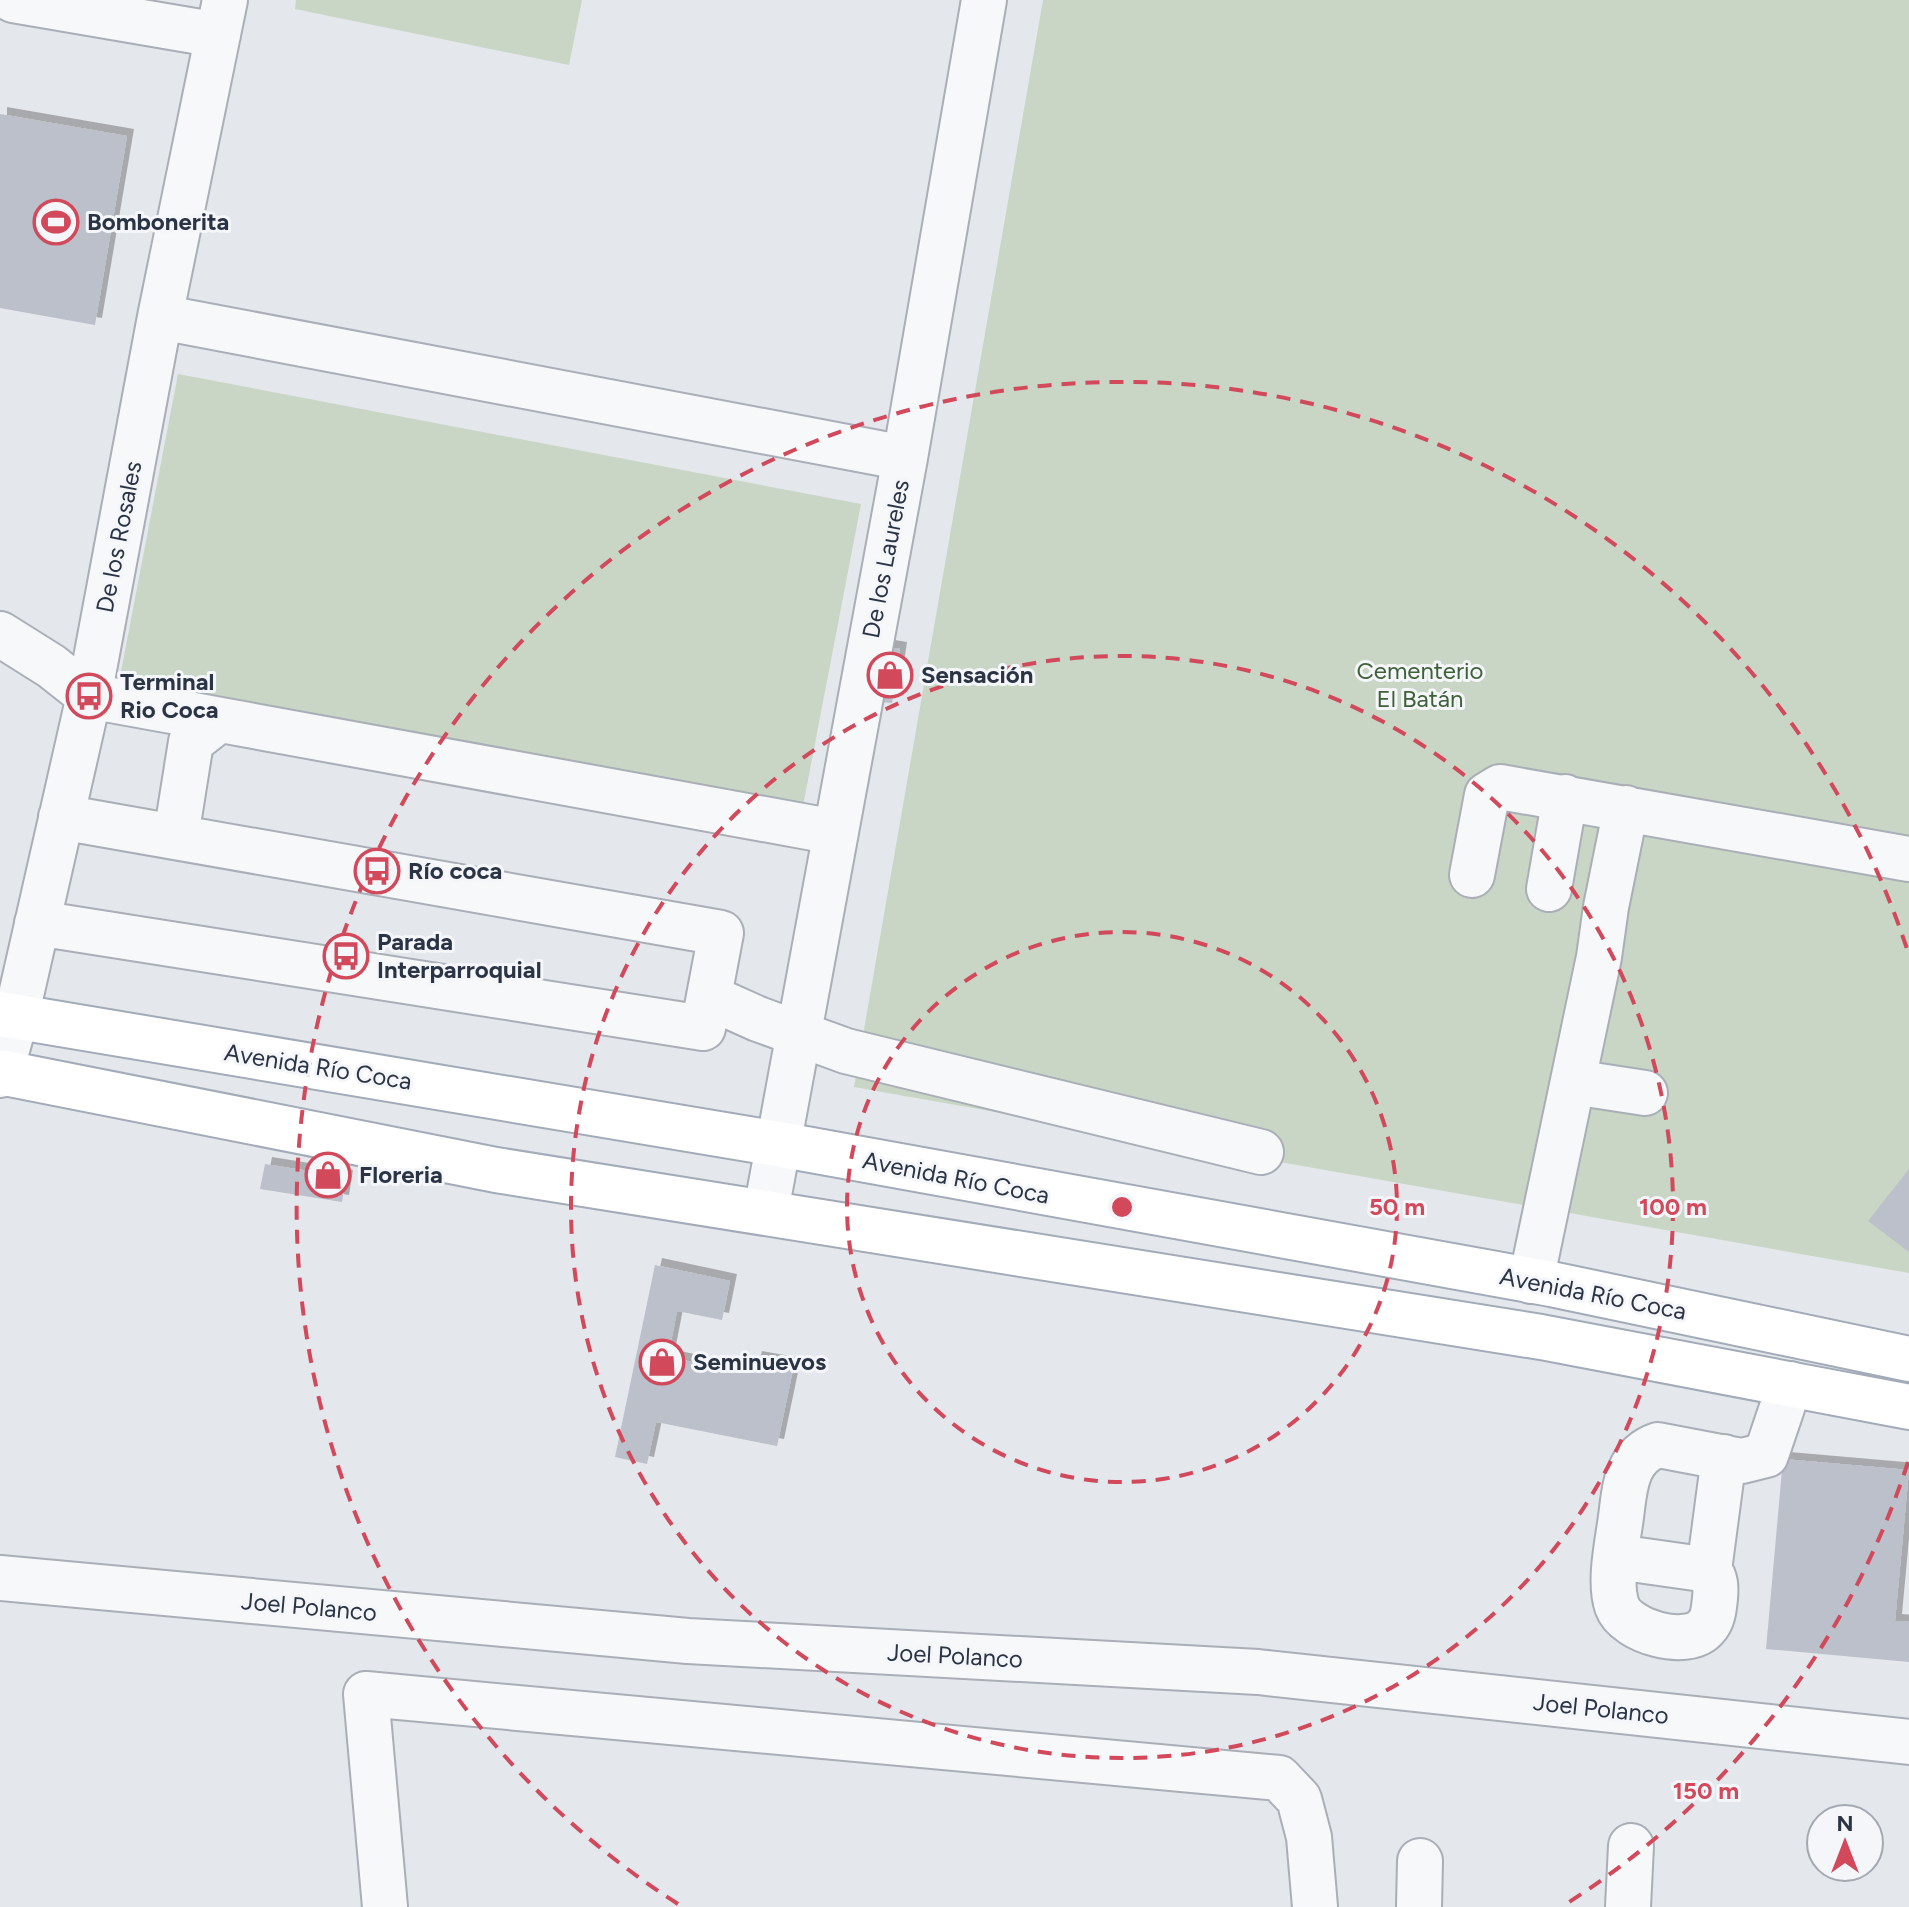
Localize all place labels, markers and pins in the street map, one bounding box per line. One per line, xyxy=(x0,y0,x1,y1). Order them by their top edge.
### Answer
sports icon: Bombonerita xyxy=(32,198,80,246)
place label: Bombonerita xyxy=(87,207,229,236)
shop icon: Sensación xyxy=(866,651,914,699)
place label: Sensación xyxy=(921,660,1033,689)
place label: Terminal Rio Coca xyxy=(120,667,219,724)
bus stop icon: Terminal Rio Coca xyxy=(65,672,113,720)
bus stop icon: Río coca xyxy=(353,847,401,895)
place label: Río coca xyxy=(408,856,502,885)
place label: Parada Interparroquial xyxy=(377,927,542,984)
bus stop icon: Parada Interparroquial xyxy=(322,932,370,980)
shop icon: Floreria xyxy=(304,1151,352,1199)
place label: Floreria xyxy=(359,1160,443,1189)
centre of rings xyxy=(1108,1193,1136,1221)
shop icon: Seminuevos xyxy=(638,1338,686,1386)
place label: Seminuevos xyxy=(693,1347,826,1376)

